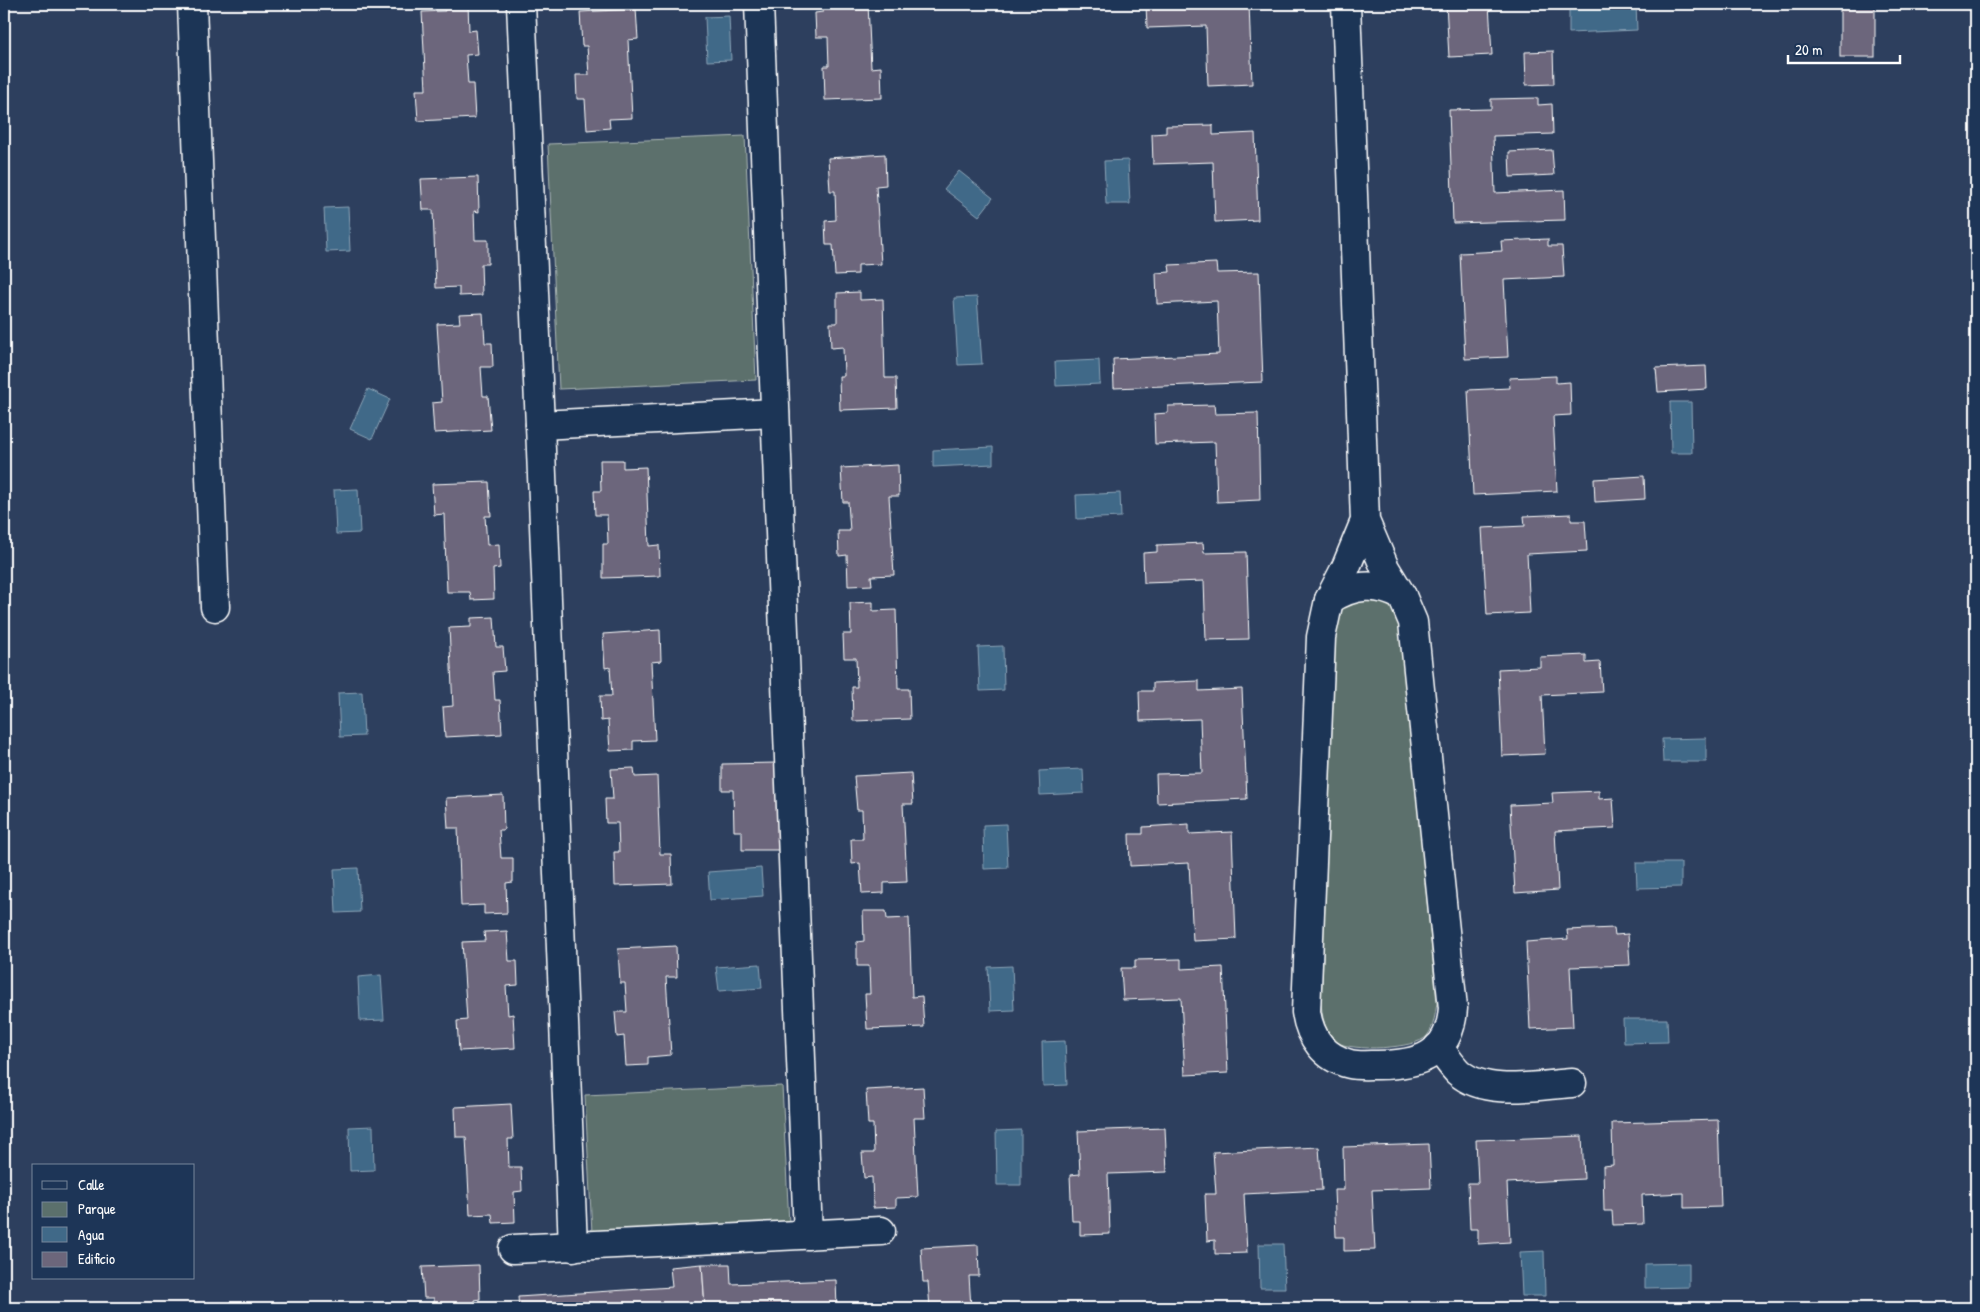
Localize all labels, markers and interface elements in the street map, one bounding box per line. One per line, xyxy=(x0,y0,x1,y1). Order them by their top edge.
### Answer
scale bar xyxy=(1788,32,1900,64)
text: 20 m xyxy=(1795,39,1822,60)
legend xyxy=(32,1164,195,1280)
text: Calle xyxy=(78,1174,105,1195)
text: Parque xyxy=(78,1198,116,1219)
text: Agua xyxy=(78,1224,104,1245)
text: Edificio xyxy=(78,1248,115,1269)

